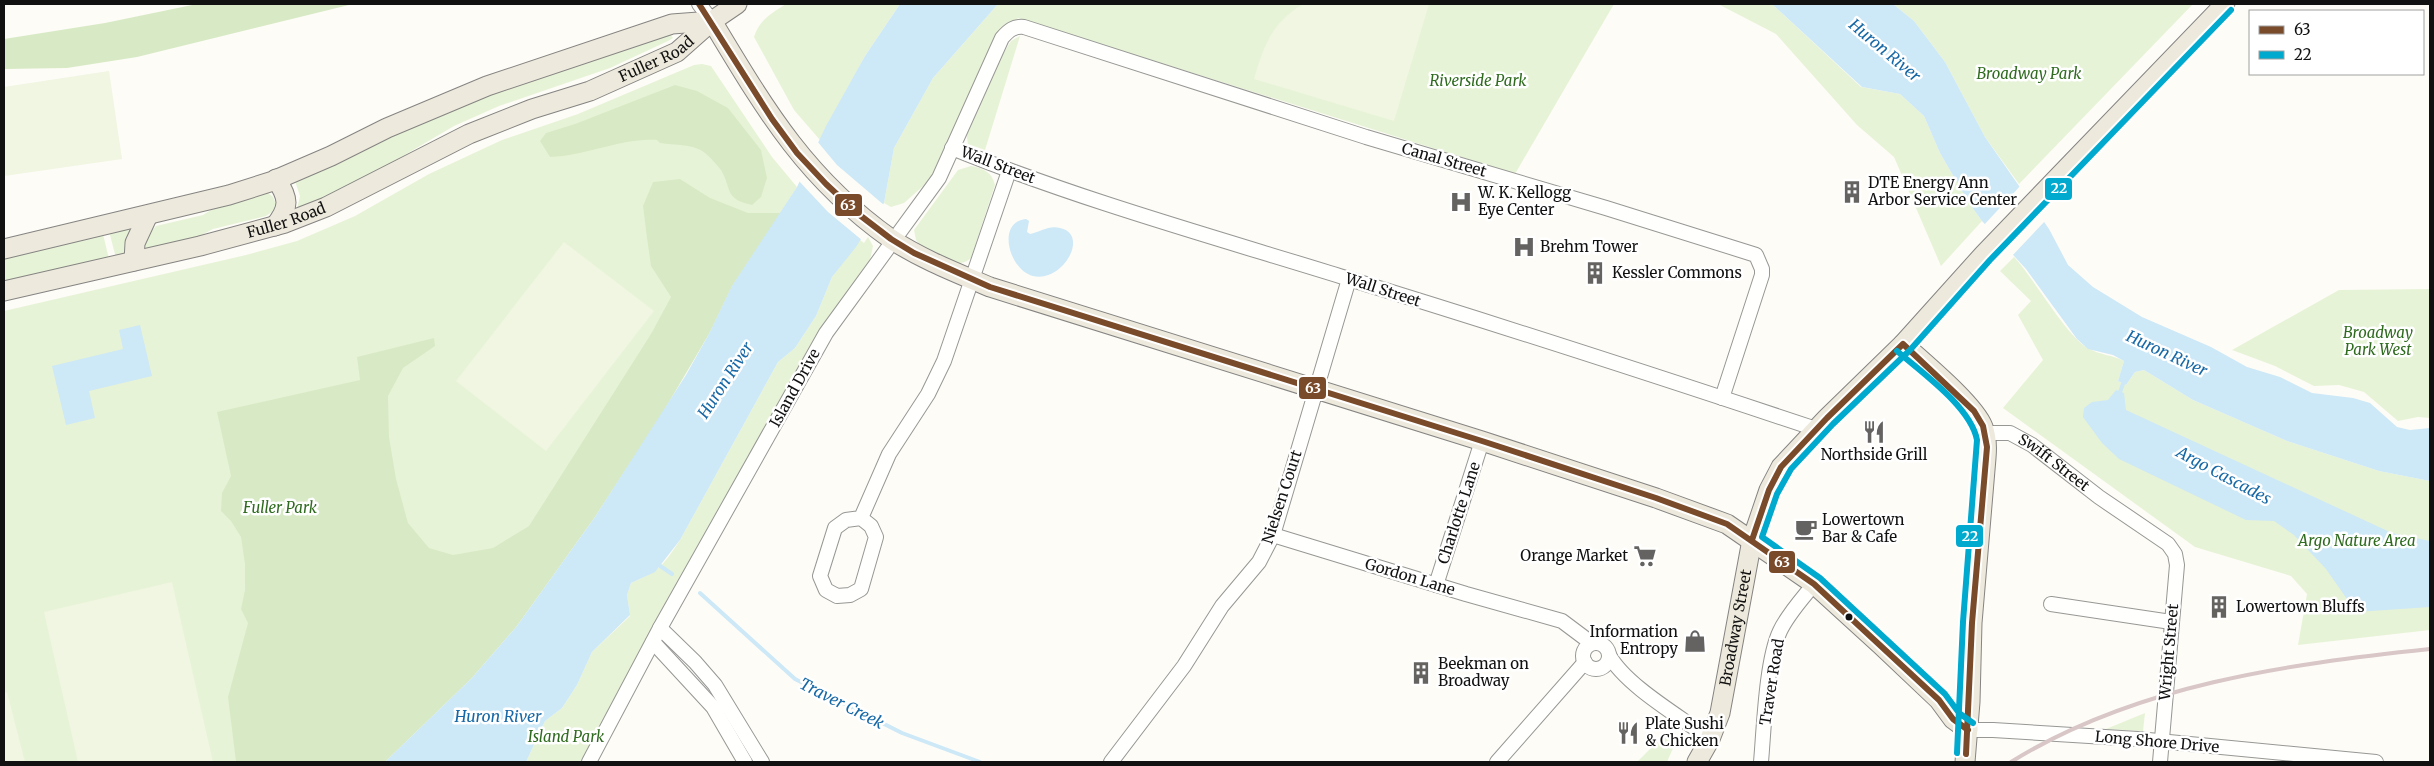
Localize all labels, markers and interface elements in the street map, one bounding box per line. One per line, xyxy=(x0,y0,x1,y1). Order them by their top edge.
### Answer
legend xyxy=(2249,10,2424,75)
water label: Huron River xyxy=(1844,14,1925,86)
text: 63 xyxy=(2294,20,2311,39)
street label: Fuller Road xyxy=(616,32,698,86)
text: 22 xyxy=(2294,45,2312,64)
park label: Broadway Park xyxy=(1977,64,2082,83)
park label: Riverside Park xyxy=(1430,71,1527,90)
street label: Canal Street xyxy=(1400,138,1489,181)
street label: Wall Street xyxy=(957,141,1038,187)
place label: DTE Energy Ann Arbor Service Center xyxy=(1867,173,2017,209)
line badge: 22 xyxy=(2044,177,2073,201)
building icon: DTE Energy Ann Arbor Service Center xyxy=(1839,179,1865,205)
text: 22 xyxy=(2051,179,2067,197)
place label: W. K. Kellogg Eye Center xyxy=(1477,183,1571,219)
hospital icon: W. K. Kellogg Eye Center xyxy=(1448,189,1474,215)
line badge: 63 xyxy=(834,193,863,217)
text: 63 xyxy=(840,196,856,214)
street label: Fuller Road xyxy=(245,198,328,242)
hospital icon: Brehm Tower xyxy=(1511,234,1537,260)
place label: Brehm Tower xyxy=(1540,237,1638,256)
building icon: Kessler Commons xyxy=(1582,260,1608,286)
place label: Kessler Commons xyxy=(1612,263,1742,282)
street label: Wall Street xyxy=(1342,268,1423,311)
park label: Broadway Park West xyxy=(2343,323,2413,359)
water label: Huron River xyxy=(2122,325,2211,381)
water label: Huron River xyxy=(692,338,757,423)
street label: Island Drive xyxy=(765,345,824,430)
line badge: 63 xyxy=(1298,376,1327,400)
text: 63 xyxy=(1305,379,1321,397)
restaurant icon: Northside Grill xyxy=(1861,419,1887,445)
street label: Swift Street xyxy=(2015,429,2094,495)
water label: Argo Cascades xyxy=(2172,441,2275,508)
place label: Northside Grill xyxy=(1821,445,1928,464)
street label: Nielsen Court xyxy=(1257,447,1306,546)
street label: Charlotte Lane xyxy=(1433,459,1484,566)
park label: Fuller Park xyxy=(242,498,318,517)
place label: Lowertown Bar & Cafe xyxy=(1822,510,1905,546)
cafe icon: Lowertown Bar & Cafe xyxy=(1793,516,1819,542)
line badge: 22 xyxy=(1955,524,1984,548)
text: 22 xyxy=(1962,527,1978,545)
park label: Argo Nature Area xyxy=(2297,531,2416,550)
supermarket icon: Orange Market xyxy=(1632,543,1658,569)
place label: Orange Market xyxy=(1520,546,1628,565)
line badge: 63 xyxy=(1768,550,1796,574)
text: 63 xyxy=(1774,553,1790,571)
street label: Gordon Lane xyxy=(1363,554,1458,599)
street label: Broadway Street xyxy=(1715,568,1755,687)
building icon: Lowertown Bluffs xyxy=(2206,594,2232,620)
place label: Lowertown Bluffs xyxy=(2236,597,2365,616)
street label: Wright Street xyxy=(2155,603,2182,702)
unlabelled marker xyxy=(1844,612,1854,622)
place label: Information Entropy xyxy=(1590,622,1678,658)
shop icon: Information Entropy xyxy=(1682,628,1708,654)
street label: Traver Road xyxy=(1755,637,1788,727)
place label: Beekman on Broadway xyxy=(1438,654,1529,690)
building icon: Beekman on Broadway xyxy=(1408,660,1434,686)
water label: Traver Creek xyxy=(796,673,888,733)
water label: Huron River xyxy=(453,706,542,726)
place label: Plate Sushi & Chicken xyxy=(1645,714,1724,750)
restaurant icon: Plate Sushi & Chicken xyxy=(1615,720,1641,746)
park label: Island Park xyxy=(528,727,605,746)
street label: Long Shore Drive xyxy=(2094,727,2220,756)

